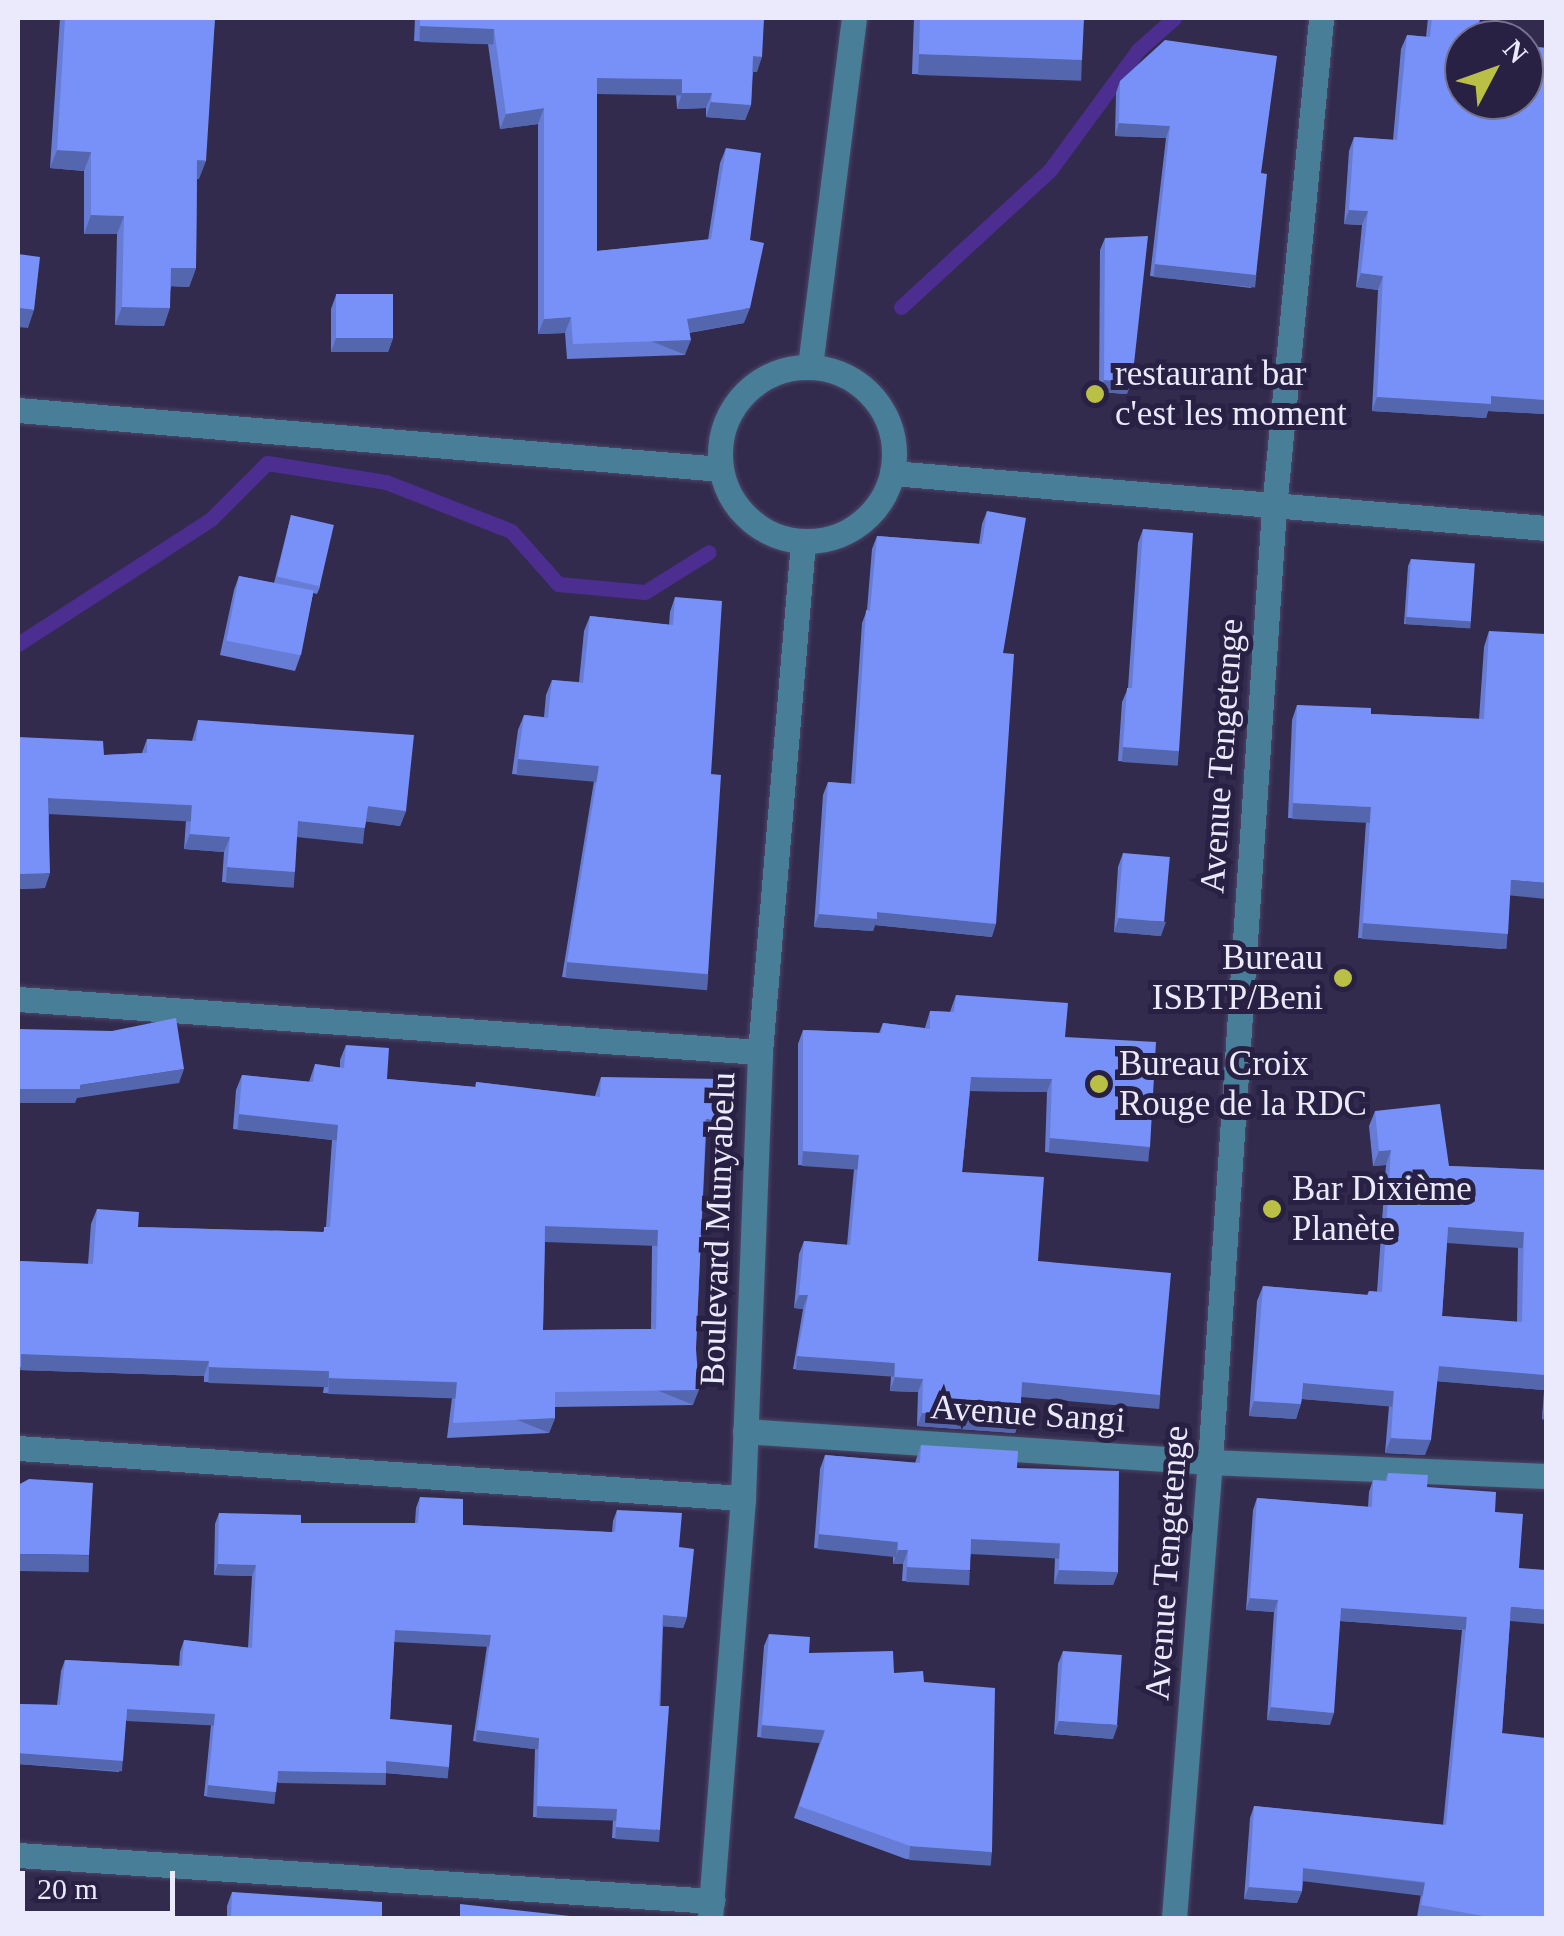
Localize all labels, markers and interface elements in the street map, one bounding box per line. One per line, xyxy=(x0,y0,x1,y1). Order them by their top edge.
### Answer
north arrow xyxy=(1444,20,1544,120)
text: N xyxy=(1497,33,1534,69)
place label: restaurant bar c'est les moment xyxy=(1115,353,1347,435)
marker: restaurant bar c'est les moment xyxy=(1084,383,1106,405)
street label: Avenue Tengetenge xyxy=(1191,617,1253,895)
place label: Bureau ISBTP/Beni xyxy=(1152,937,1323,1019)
marker: Bureau ISBTP/Beni xyxy=(1332,967,1354,989)
place label: Bureau Croix Rouge de la RDC xyxy=(1119,1043,1367,1125)
street label: Boulevard Munyabelu xyxy=(692,1071,744,1387)
marker: Bureau Croix Rouge de la RDC xyxy=(1088,1073,1110,1095)
place label: Bar Dixième Planète xyxy=(1292,1168,1472,1250)
marker: Bar Dixième Planète xyxy=(1261,1198,1283,1220)
street label: Avenue Sangi xyxy=(929,1386,1127,1442)
street label: Avenue Tengetenge xyxy=(1136,1424,1198,1702)
scale bar xyxy=(25,1851,180,1913)
text: 20 m xyxy=(37,1872,98,1905)

